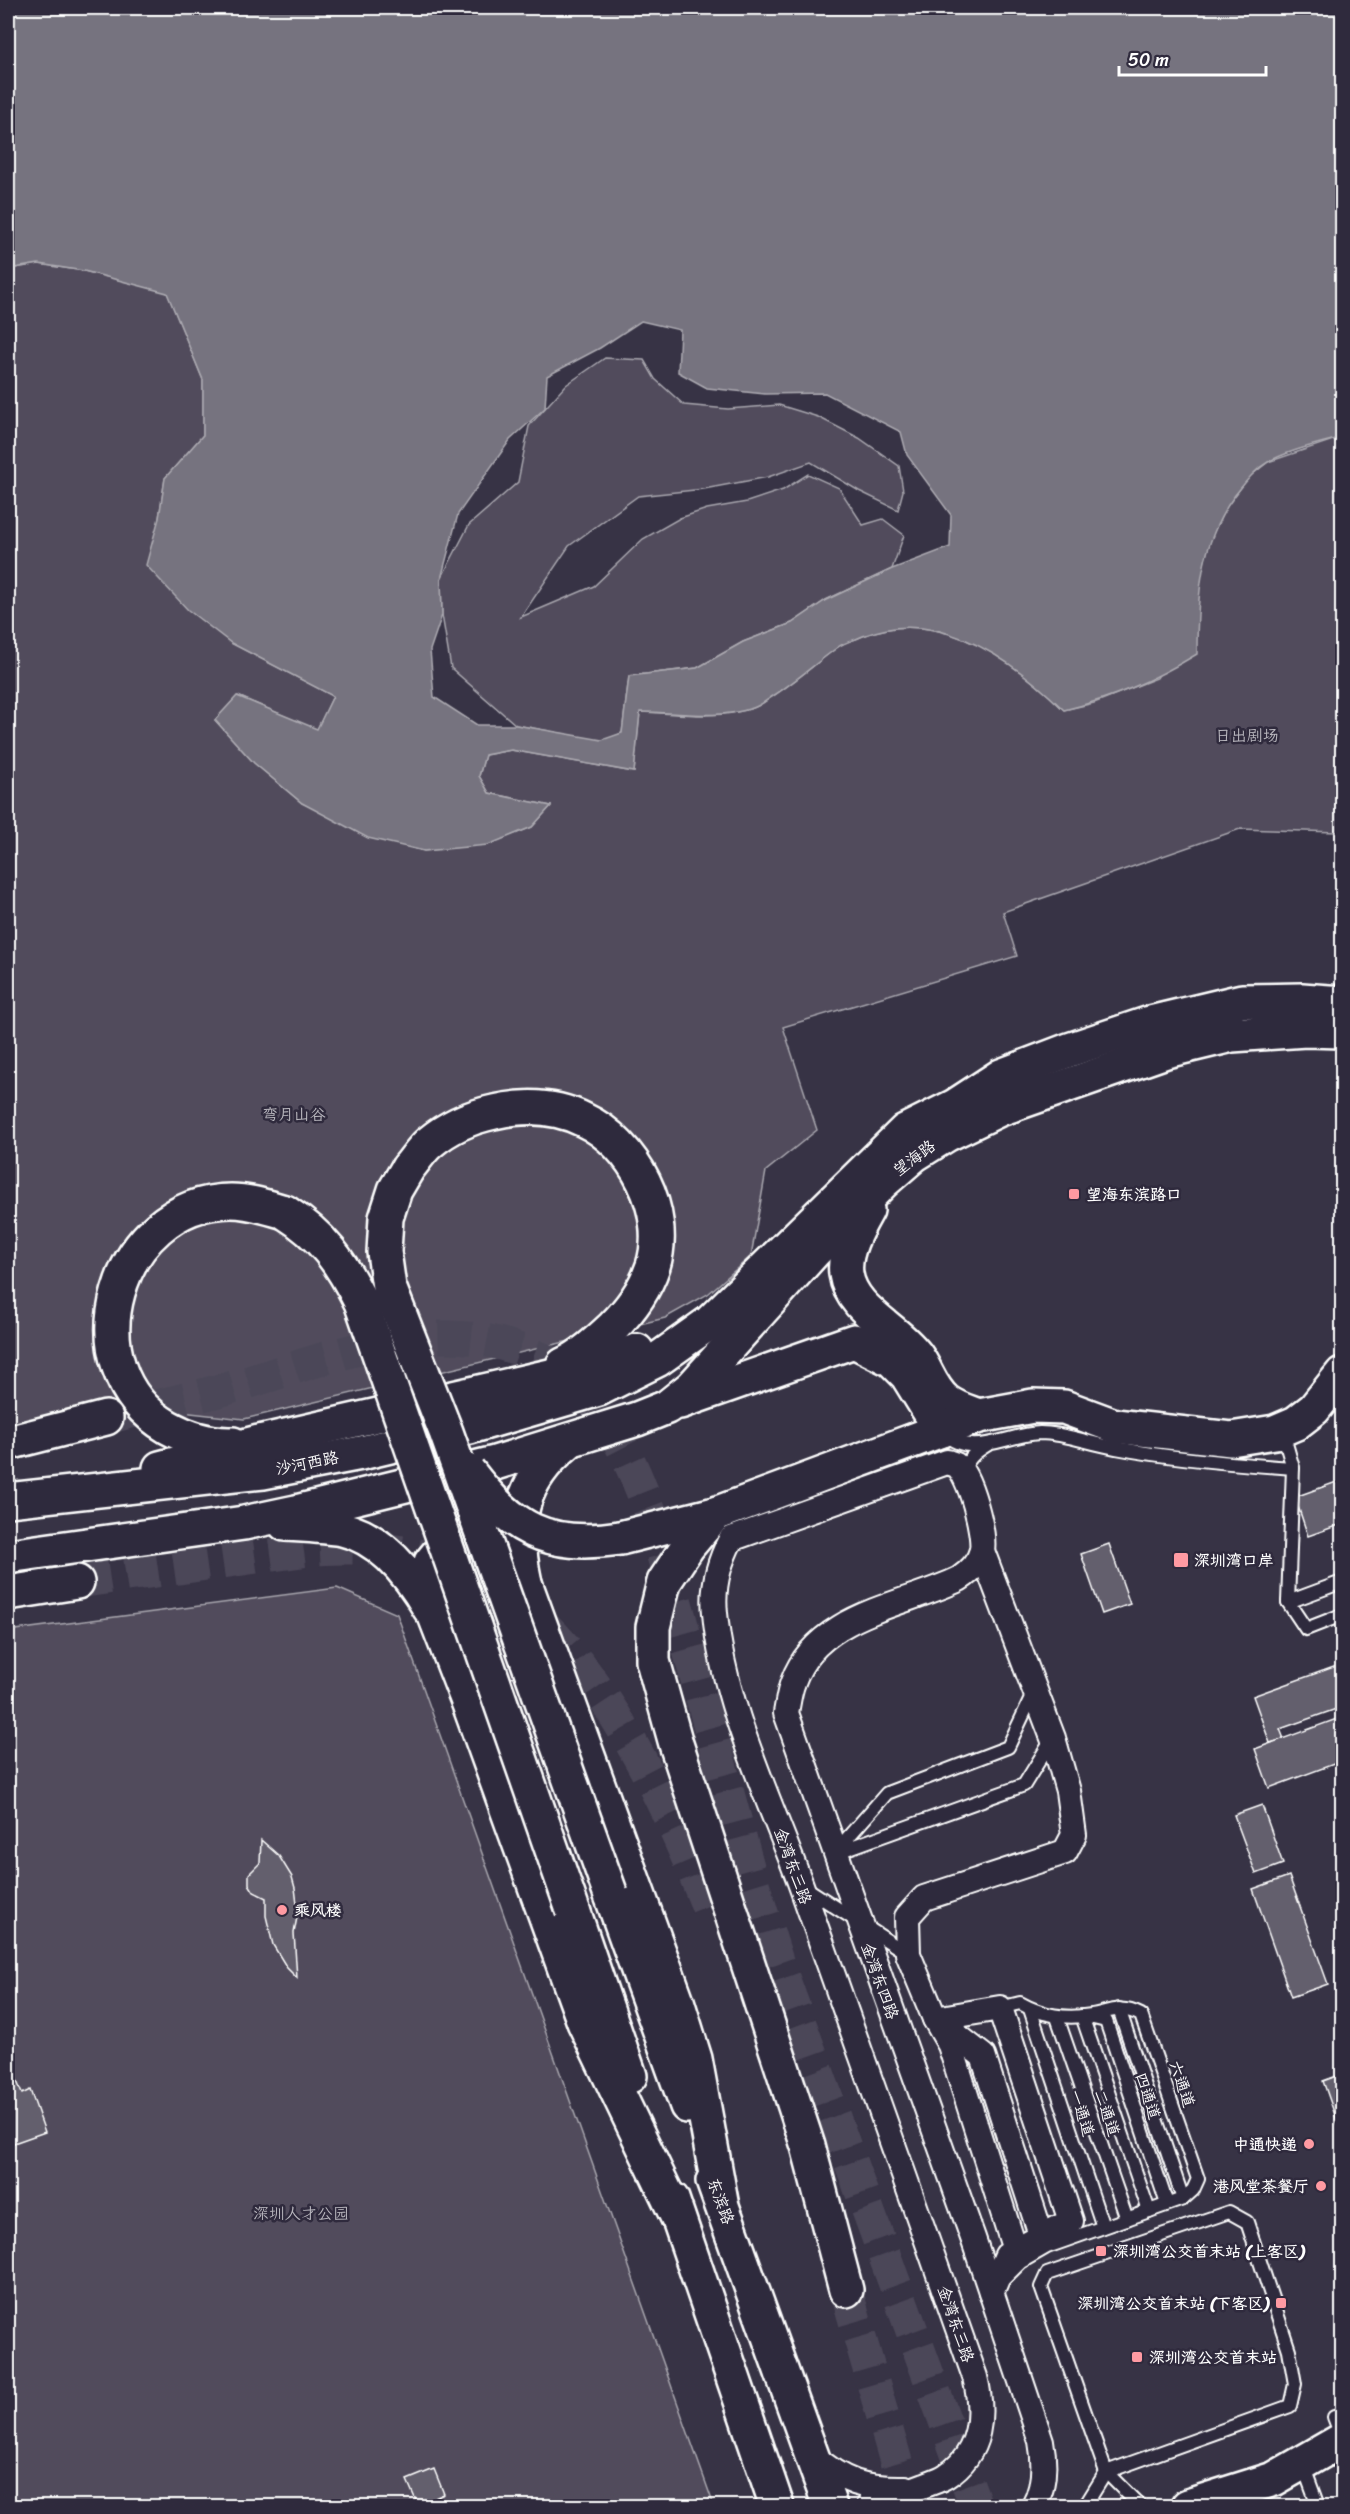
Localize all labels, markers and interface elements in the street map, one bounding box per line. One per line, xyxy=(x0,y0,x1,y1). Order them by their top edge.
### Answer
scale bar xyxy=(1119,39,1266,77)
text: 50 m xyxy=(1128,44,1169,76)
park label: 日出剧场 xyxy=(1215,721,1279,750)
park label: 弯月山谷 xyxy=(262,1100,326,1129)
street label: 望海路 xyxy=(886,1132,942,1184)
place label: 望海东滨路口 xyxy=(1086,1180,1182,1209)
marker: 望海东滨路口 xyxy=(1067,1187,1081,1201)
street label: 沙河西路 xyxy=(273,1443,341,1483)
place label: 深圳湾口岸 xyxy=(1194,1546,1274,1575)
marker: 深圳湾口岸 xyxy=(1172,1551,1190,1569)
street label: 金湾东三路 xyxy=(766,1823,820,1909)
place label: 乘风楼 xyxy=(294,1896,342,1925)
marker: 乘风楼 xyxy=(275,1903,289,1917)
street label: 金湾东四路 xyxy=(853,1938,907,2024)
street label: 六通道 xyxy=(1160,2057,1204,2111)
street label: 四通道 xyxy=(1127,2069,1169,2123)
street label: 一通道 xyxy=(1061,2086,1103,2140)
street label: 二通道 xyxy=(1085,2086,1129,2140)
place label: 中通快递 xyxy=(1233,2130,1297,2159)
marker: 中通快递 xyxy=(1302,2137,1316,2151)
place label: 港风堂茶餐厅 xyxy=(1213,2172,1309,2201)
street label: 东滨路 xyxy=(699,2173,743,2229)
marker: 港风堂茶餐厅 xyxy=(1314,2179,1328,2193)
park label: 深圳人才公园 xyxy=(253,2199,349,2228)
place label: 深圳湾公交首末站 (上客区) xyxy=(1113,2237,1306,2266)
marker: 深圳湾公交首末站 (上客区) xyxy=(1094,2244,1108,2258)
street label: 金湾东三路 xyxy=(929,2281,983,2367)
place label: 深圳湾公交首末站 (下客区) xyxy=(1078,2289,1270,2318)
marker: 深圳湾公交首末站 (下客区) xyxy=(1274,2296,1288,2310)
place label: 深圳湾公交首末站 xyxy=(1149,2343,1277,2372)
marker: 深圳湾公交首末站 xyxy=(1130,2350,1144,2364)

